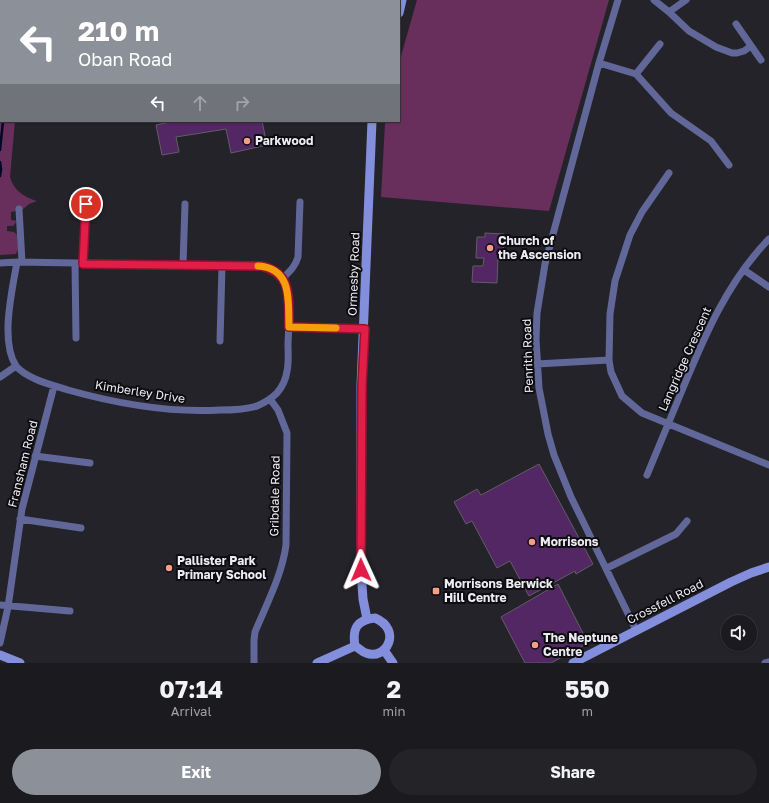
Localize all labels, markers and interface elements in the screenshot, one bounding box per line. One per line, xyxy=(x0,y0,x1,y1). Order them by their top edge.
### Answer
text: 210 m xyxy=(78,14,159,47)
icon: left xyxy=(12,16,64,68)
text: Oban Road xyxy=(78,48,172,70)
icon: left xyxy=(147,92,169,114)
icon: ahead xyxy=(189,92,211,114)
icon: right xyxy=(231,92,253,114)
place label: Parkwood xyxy=(255,133,313,148)
marker: Parkwood xyxy=(242,136,252,146)
pin xyxy=(69,187,103,221)
icon: arrive xyxy=(75,193,97,215)
street label: Ormesby Road xyxy=(345,232,362,316)
place label: Church of the Ascension xyxy=(498,233,581,262)
marker: Church of the Ascension xyxy=(485,243,495,253)
street label: Langridge Crescent xyxy=(655,304,714,413)
street label: Penrith Road xyxy=(519,318,536,394)
street label: Kimberley Drive xyxy=(94,377,186,406)
street label: Fransham Road xyxy=(4,419,41,509)
street label: Gribdale Road xyxy=(266,455,283,537)
place label: Morrisons xyxy=(540,534,599,549)
marker: Morrisons xyxy=(527,537,537,547)
position arrow xyxy=(340,549,382,591)
place label: Pallister Park Primary School xyxy=(177,553,266,582)
marker: Pallister Park Primary School xyxy=(164,563,174,573)
place label: Morrisons Berwick Hill Centre xyxy=(444,576,553,605)
street label: Crossfell Road xyxy=(624,576,706,627)
marker: Morrisons Berwick Hill Centre xyxy=(431,586,441,596)
map controls xyxy=(721,615,757,651)
button: sound xyxy=(721,615,757,651)
place label: The Neptune Centre xyxy=(543,630,618,659)
marker: The Neptune Centre xyxy=(530,640,540,650)
text: 07:14 xyxy=(159,674,223,703)
text: 2 xyxy=(387,674,401,703)
text: 550 xyxy=(565,674,610,703)
text: Arrival xyxy=(171,703,212,719)
text: min xyxy=(382,703,405,719)
text: m xyxy=(581,703,593,719)
button: Exit xyxy=(12,749,381,795)
button: Share xyxy=(389,749,757,795)

